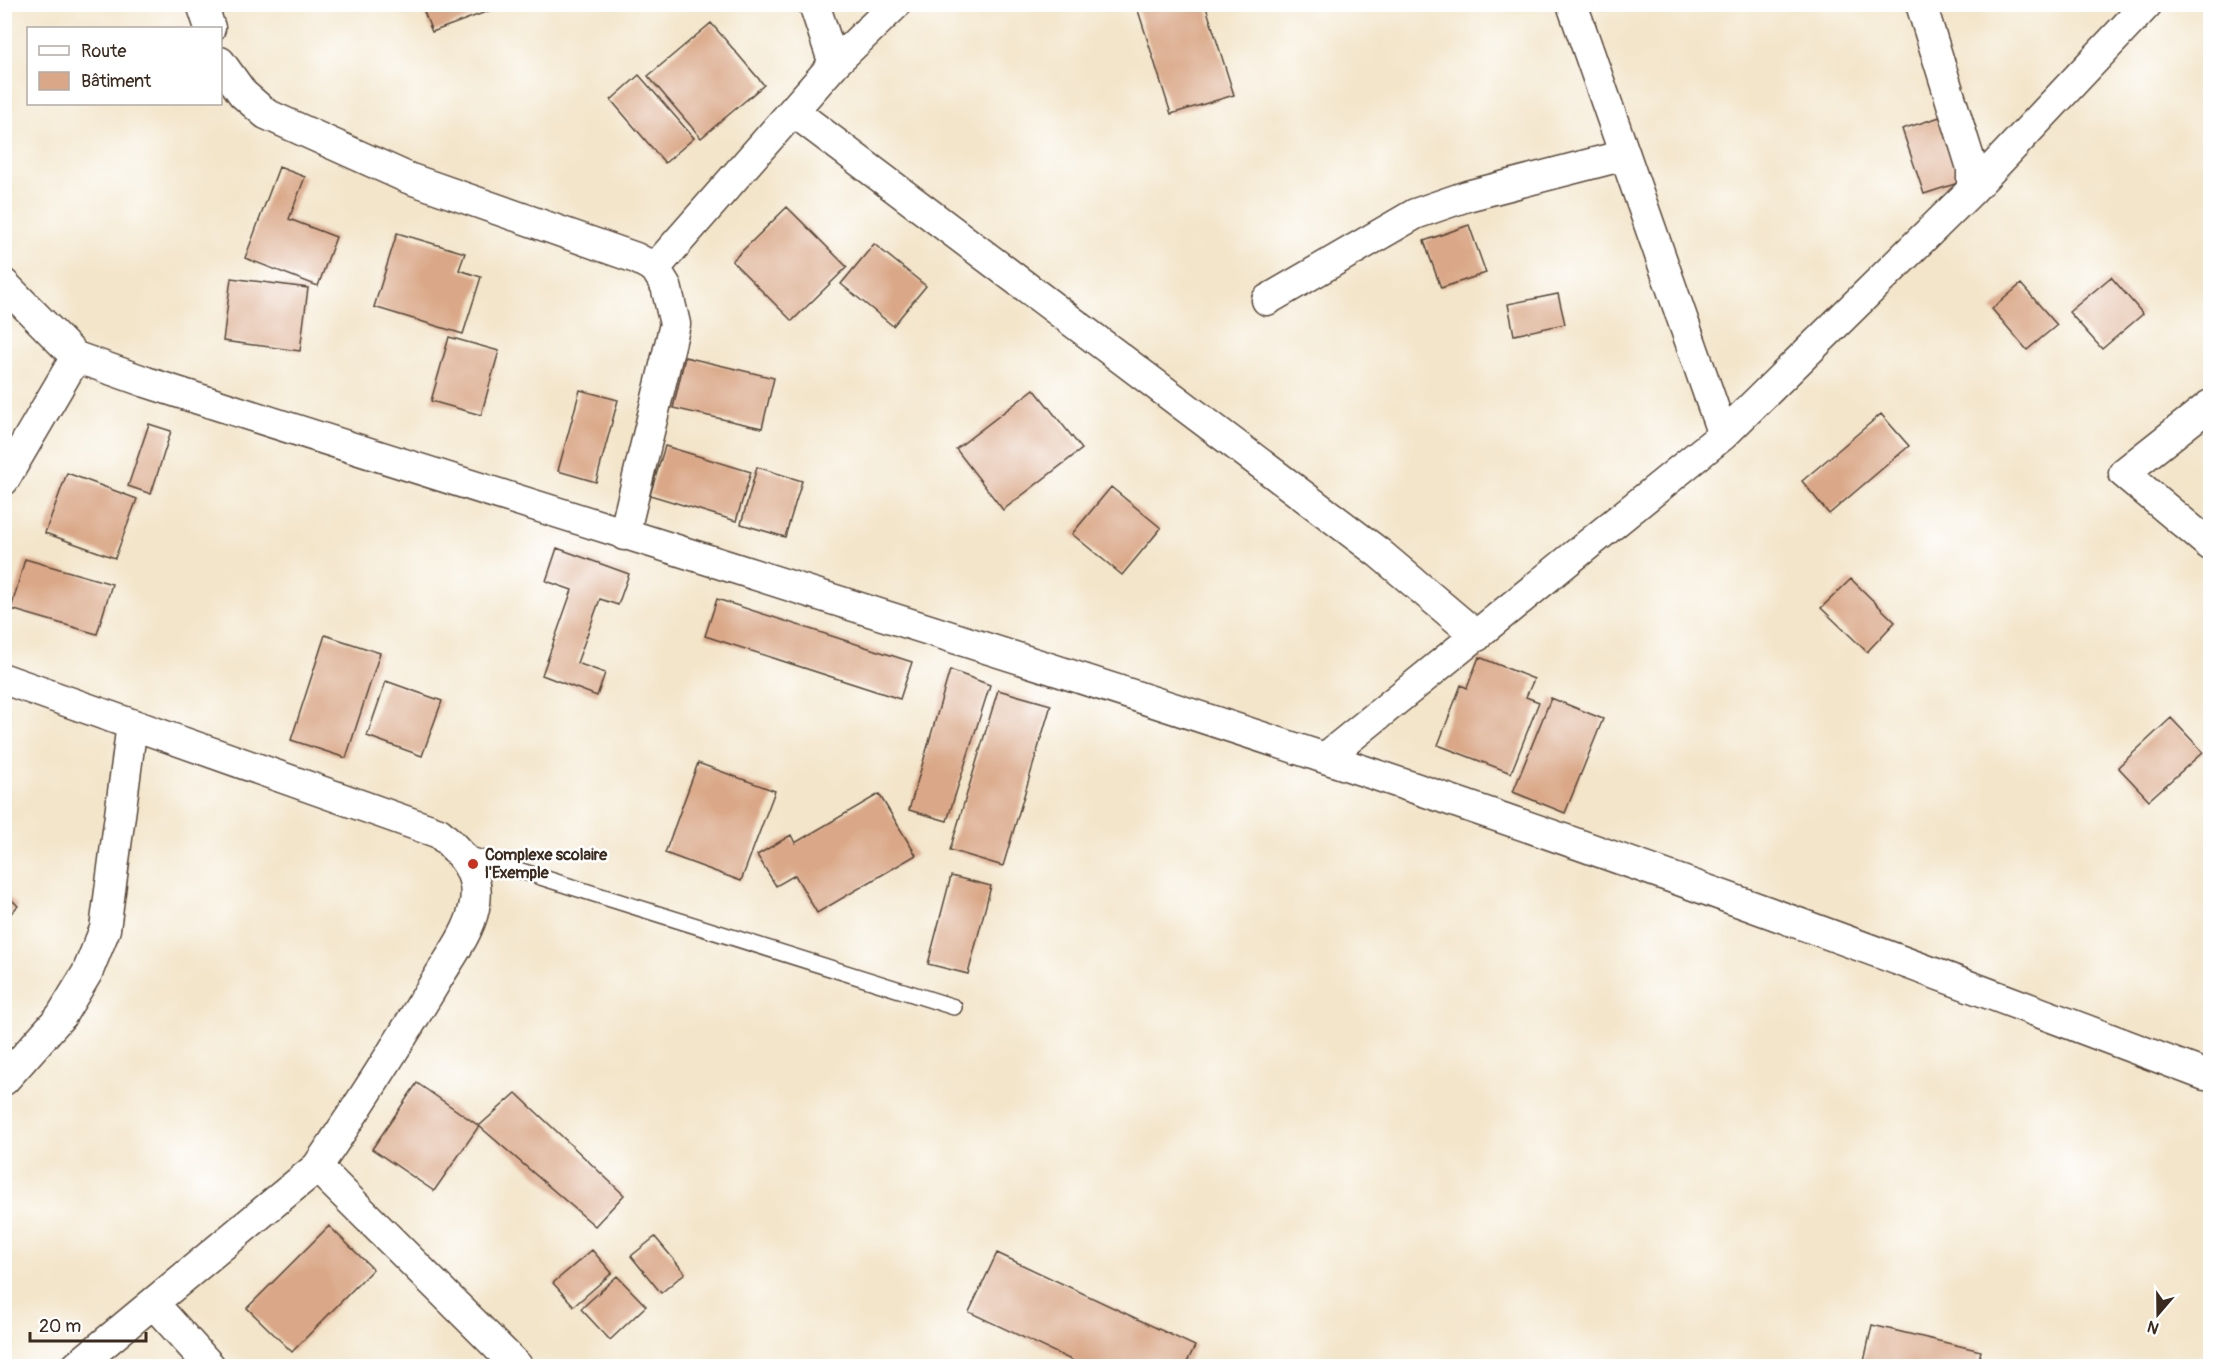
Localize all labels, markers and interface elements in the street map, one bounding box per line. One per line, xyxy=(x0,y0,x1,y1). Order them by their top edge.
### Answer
legend xyxy=(27,27,222,105)
text: Route xyxy=(81,40,126,63)
text: Bâtiment xyxy=(81,70,152,93)
place label: Complexe scolaire l'Exemple xyxy=(485,845,608,883)
marker: Complexe scolaire l'Exemple xyxy=(466,857,480,871)
north arrow xyxy=(2128,1284,2188,1344)
scale bar xyxy=(30,1305,146,1343)
text: 20 m xyxy=(39,1315,81,1338)
text: N xyxy=(2145,1316,2162,1338)

